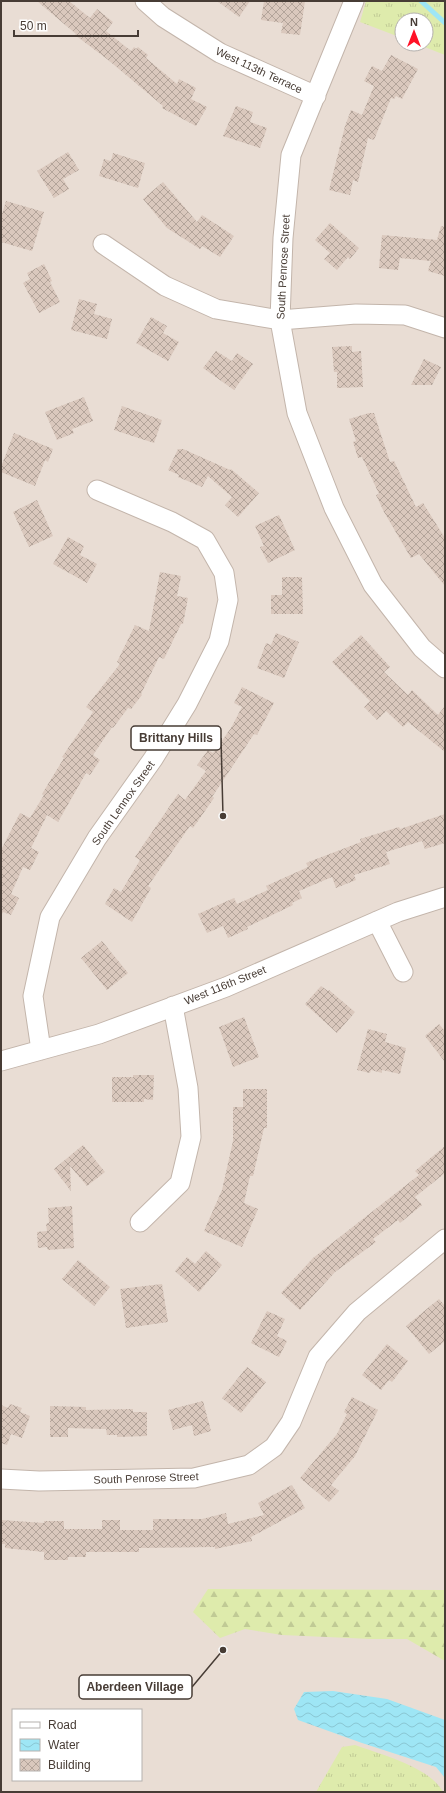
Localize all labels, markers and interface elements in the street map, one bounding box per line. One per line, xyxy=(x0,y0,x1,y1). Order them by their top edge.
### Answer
scale bar xyxy=(14,12,138,38)
north arrow xyxy=(394,12,434,52)
text: N xyxy=(410,16,418,28)
text: 50 m xyxy=(20,19,47,33)
street label: West 113th Terrace xyxy=(214,45,304,95)
street label: South Penrose Street xyxy=(274,214,292,320)
callout: Brittany Hills xyxy=(131,726,221,750)
text: Brittany Hills xyxy=(139,731,213,745)
street label: South Lennox Street xyxy=(89,758,157,848)
street label: West 116th Street xyxy=(182,963,268,1007)
street label: South Penrose Street xyxy=(93,1470,199,1486)
callout: Aberdeen Village xyxy=(79,1675,192,1699)
text: Aberdeen Village xyxy=(86,1680,184,1694)
legend xyxy=(12,1709,142,1781)
text: Road xyxy=(48,1718,77,1732)
text: Water xyxy=(48,1738,80,1752)
text: Building xyxy=(48,1758,91,1772)

